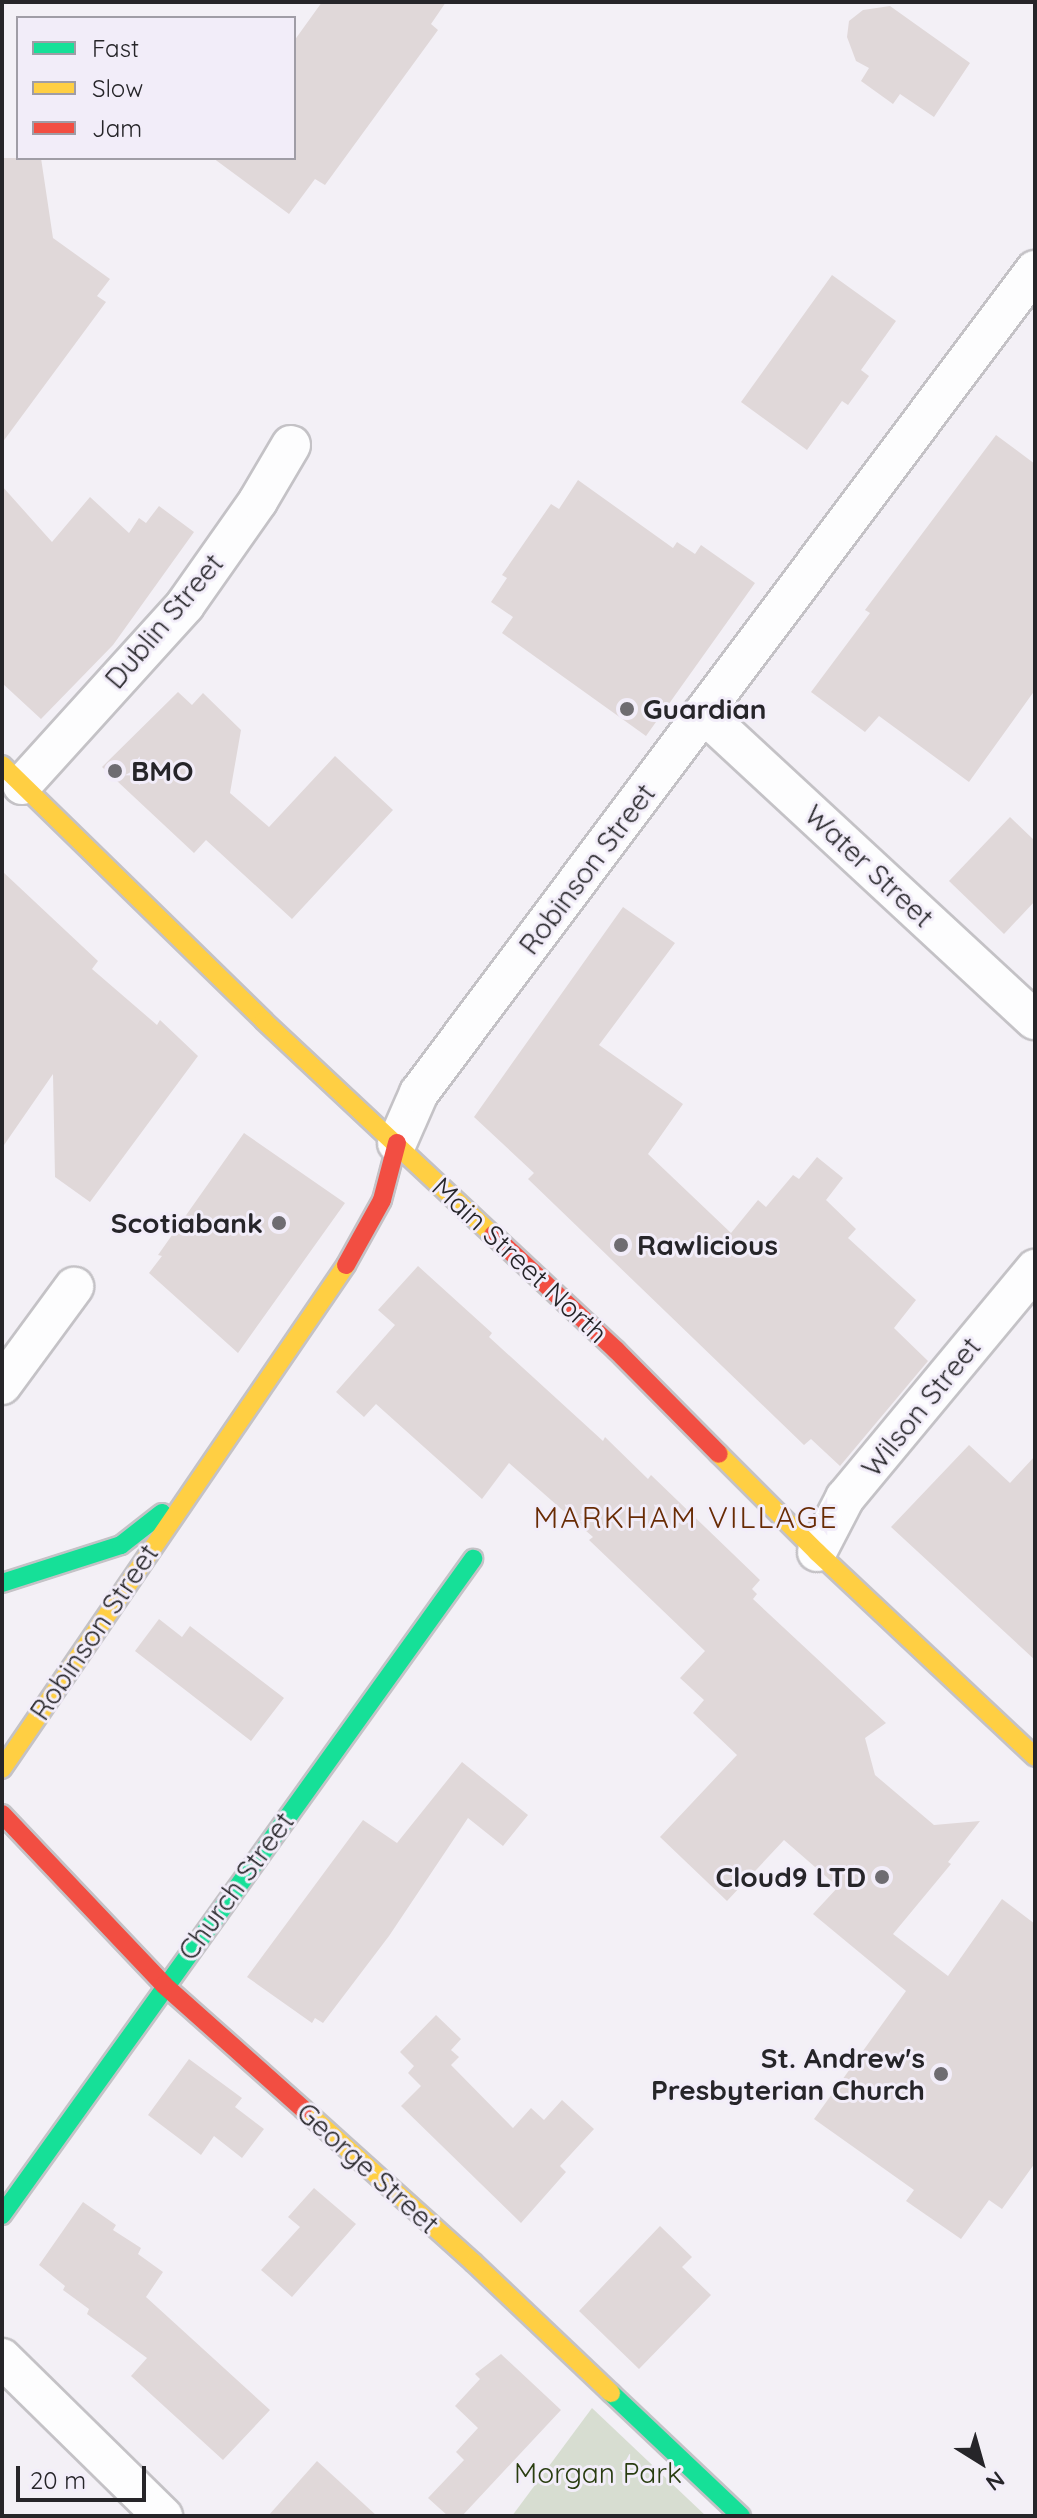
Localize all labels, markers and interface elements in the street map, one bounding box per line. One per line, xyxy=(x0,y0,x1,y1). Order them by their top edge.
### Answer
legend xyxy=(16,16,296,160)
text: Fast xyxy=(92,33,139,63)
text: Slow xyxy=(92,73,143,103)
text: Jam xyxy=(92,113,142,143)
street label: Dublin Street xyxy=(98,547,230,695)
place label: Guardian xyxy=(643,692,767,726)
marker: Guardian xyxy=(618,700,636,718)
place label: BMO xyxy=(131,754,194,788)
marker: BMO xyxy=(106,762,124,780)
street label: Robinson Street xyxy=(512,777,662,961)
street label: Water Street xyxy=(798,798,940,934)
street label: Main Street North xyxy=(425,1170,615,1350)
place label: Scotiabank xyxy=(111,1206,263,1240)
marker: Scotiabank xyxy=(270,1214,288,1232)
place label: Rawlicious xyxy=(637,1228,778,1262)
marker: Rawlicious xyxy=(612,1236,630,1254)
street label: Wilson Street xyxy=(854,1330,988,1484)
district label: MARKHAM VILLAGE xyxy=(533,1499,839,1535)
street label: Robinson Street xyxy=(23,1538,165,1726)
street label: Church Street xyxy=(171,1805,301,1967)
place label: Cloud9 LTD xyxy=(715,1860,866,1894)
marker: Cloud9 LTD xyxy=(873,1868,891,1886)
place label: St. Andrew's Presbyterian Church xyxy=(651,2041,925,2107)
marker: St. Andrew's Presbyterian Church xyxy=(932,2065,950,2083)
street label: George Street xyxy=(290,2095,446,2241)
north arrow xyxy=(941,2422,1021,2502)
scale bar xyxy=(20,2450,150,2500)
park label: Morgan Park xyxy=(514,2456,682,2490)
text: 20 m xyxy=(30,2465,86,2495)
text: N xyxy=(981,2465,1010,2497)

